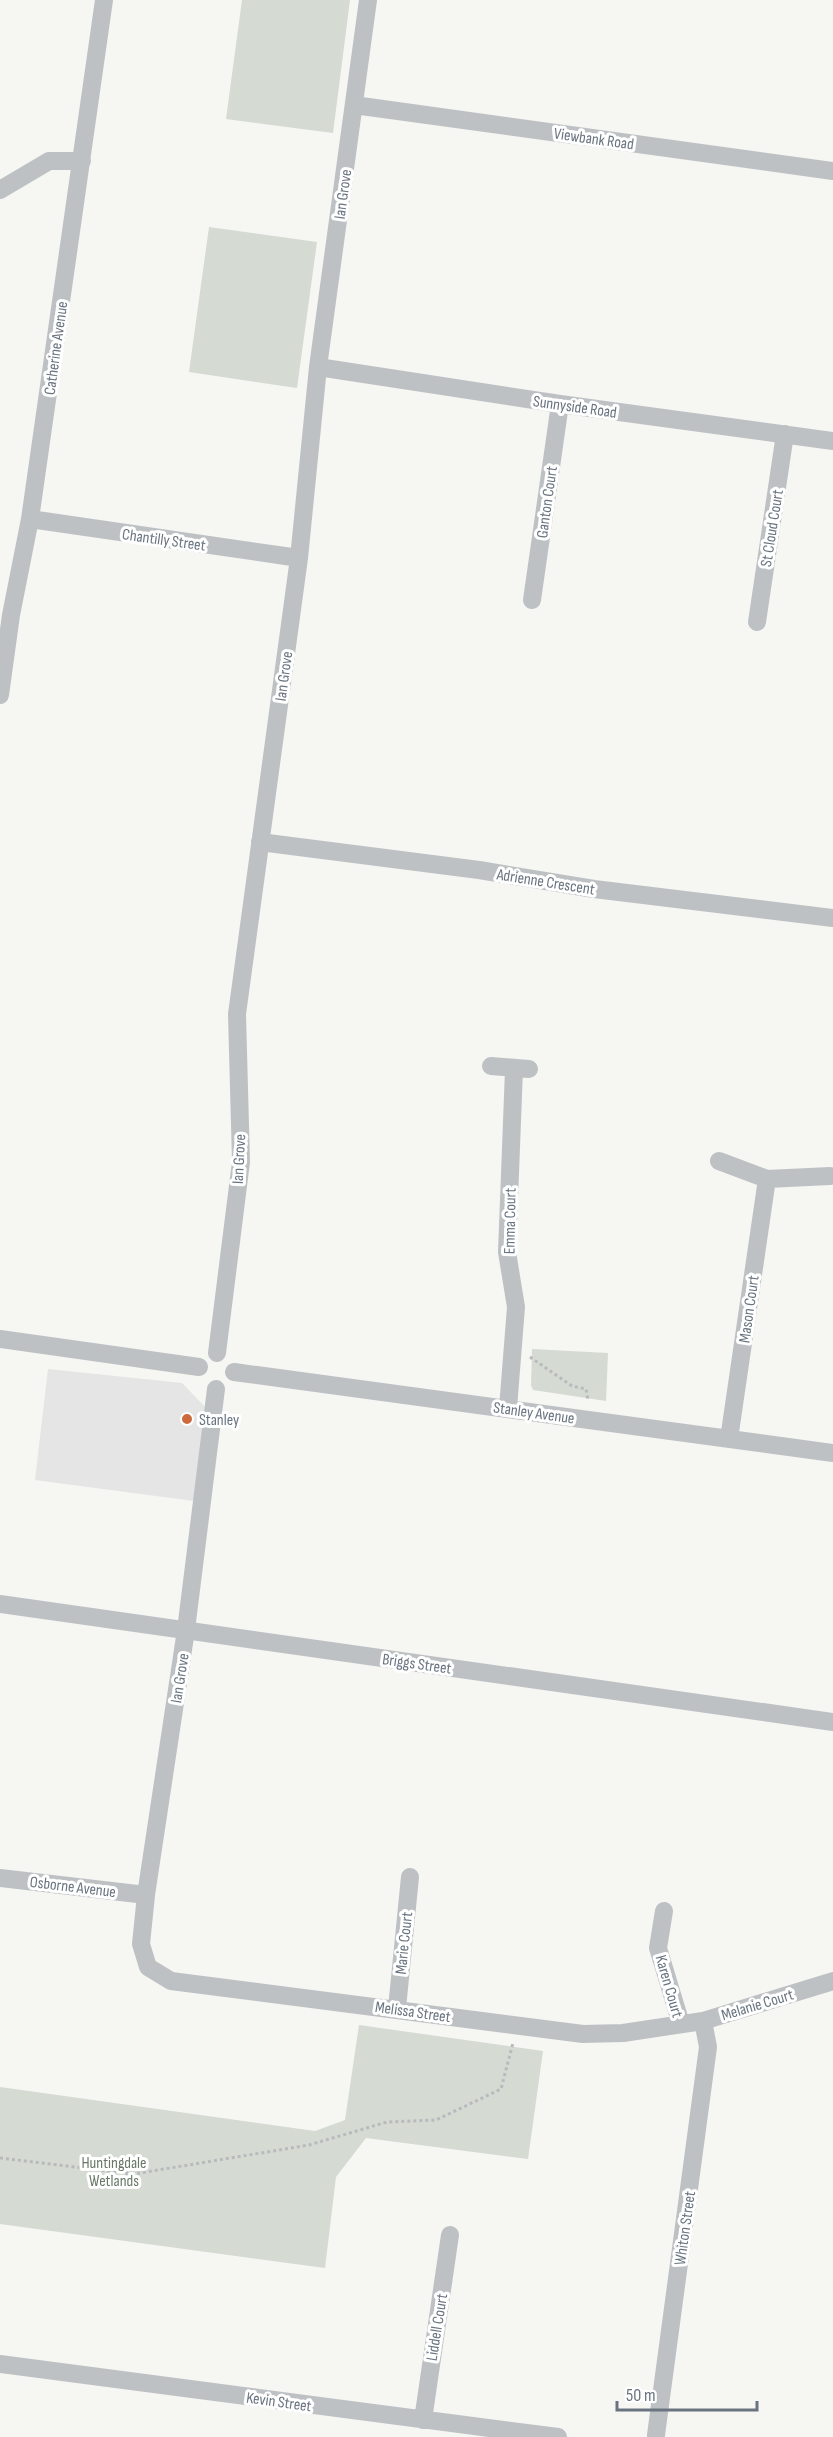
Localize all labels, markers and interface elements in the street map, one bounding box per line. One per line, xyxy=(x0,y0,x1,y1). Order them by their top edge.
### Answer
street label: Viewbank Road xyxy=(553,124,635,154)
street label: Ian Grove xyxy=(331,168,356,220)
street label: Catherine Avenue xyxy=(41,300,72,396)
street label: Sunnyside Road xyxy=(532,392,618,423)
street label: Ganton Court xyxy=(533,465,562,539)
street label: St Cloud Court xyxy=(757,488,788,568)
street label: Chantilly Street xyxy=(121,525,207,556)
street label: Ian Grove xyxy=(272,650,297,702)
street label: Adrienne Crescent xyxy=(495,865,596,900)
street label: Ian Grove xyxy=(229,1134,250,1185)
street label: Emma Court xyxy=(500,1188,521,1254)
street label: Mason Court xyxy=(735,1274,764,1344)
street label: Stanley Avenue xyxy=(492,1398,576,1429)
place label: Stanley xyxy=(199,1411,239,1430)
marker: Stanley xyxy=(180,1412,194,1426)
street label: Briggs Street xyxy=(381,1650,453,1679)
street label: Ian Grove xyxy=(167,1652,194,1704)
street label: Osborne Avenue xyxy=(29,1873,117,1902)
street label: Marie Court xyxy=(392,1911,417,1975)
street label: Karen Court xyxy=(651,1953,687,2020)
street label: Melanie Court xyxy=(719,1985,796,2025)
street label: Melissa Street xyxy=(374,1998,452,2027)
park label: Huntingdale Wetlands xyxy=(81,2154,147,2191)
street label: Whiton Street xyxy=(671,2190,700,2267)
street label: Liddell Court xyxy=(423,2292,452,2362)
scale bar xyxy=(617,2374,756,2412)
text: 50 m xyxy=(626,2385,656,2406)
street label: Kevin Street xyxy=(245,2389,313,2416)

